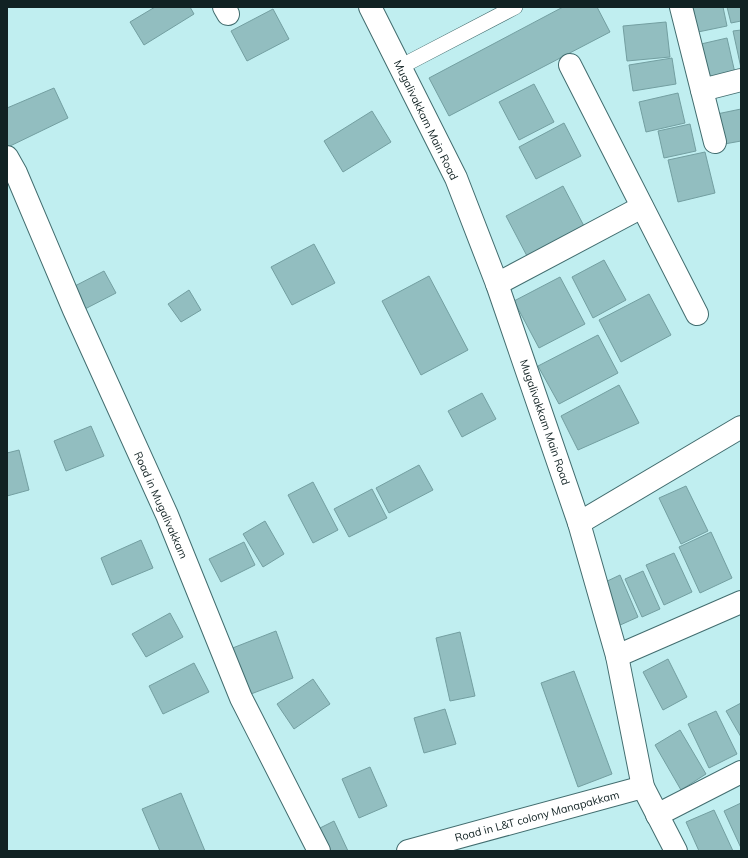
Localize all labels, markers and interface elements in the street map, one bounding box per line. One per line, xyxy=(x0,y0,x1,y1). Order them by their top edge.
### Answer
street label: Mugalivakkam Main Road xyxy=(391,58,461,182)
street label: Mugalivakkam Main Road xyxy=(517,357,573,487)
street label: Road in Mugalivakkam xyxy=(131,449,191,561)
street label: Road in L&T colony Manapakkam xyxy=(453,787,621,845)

